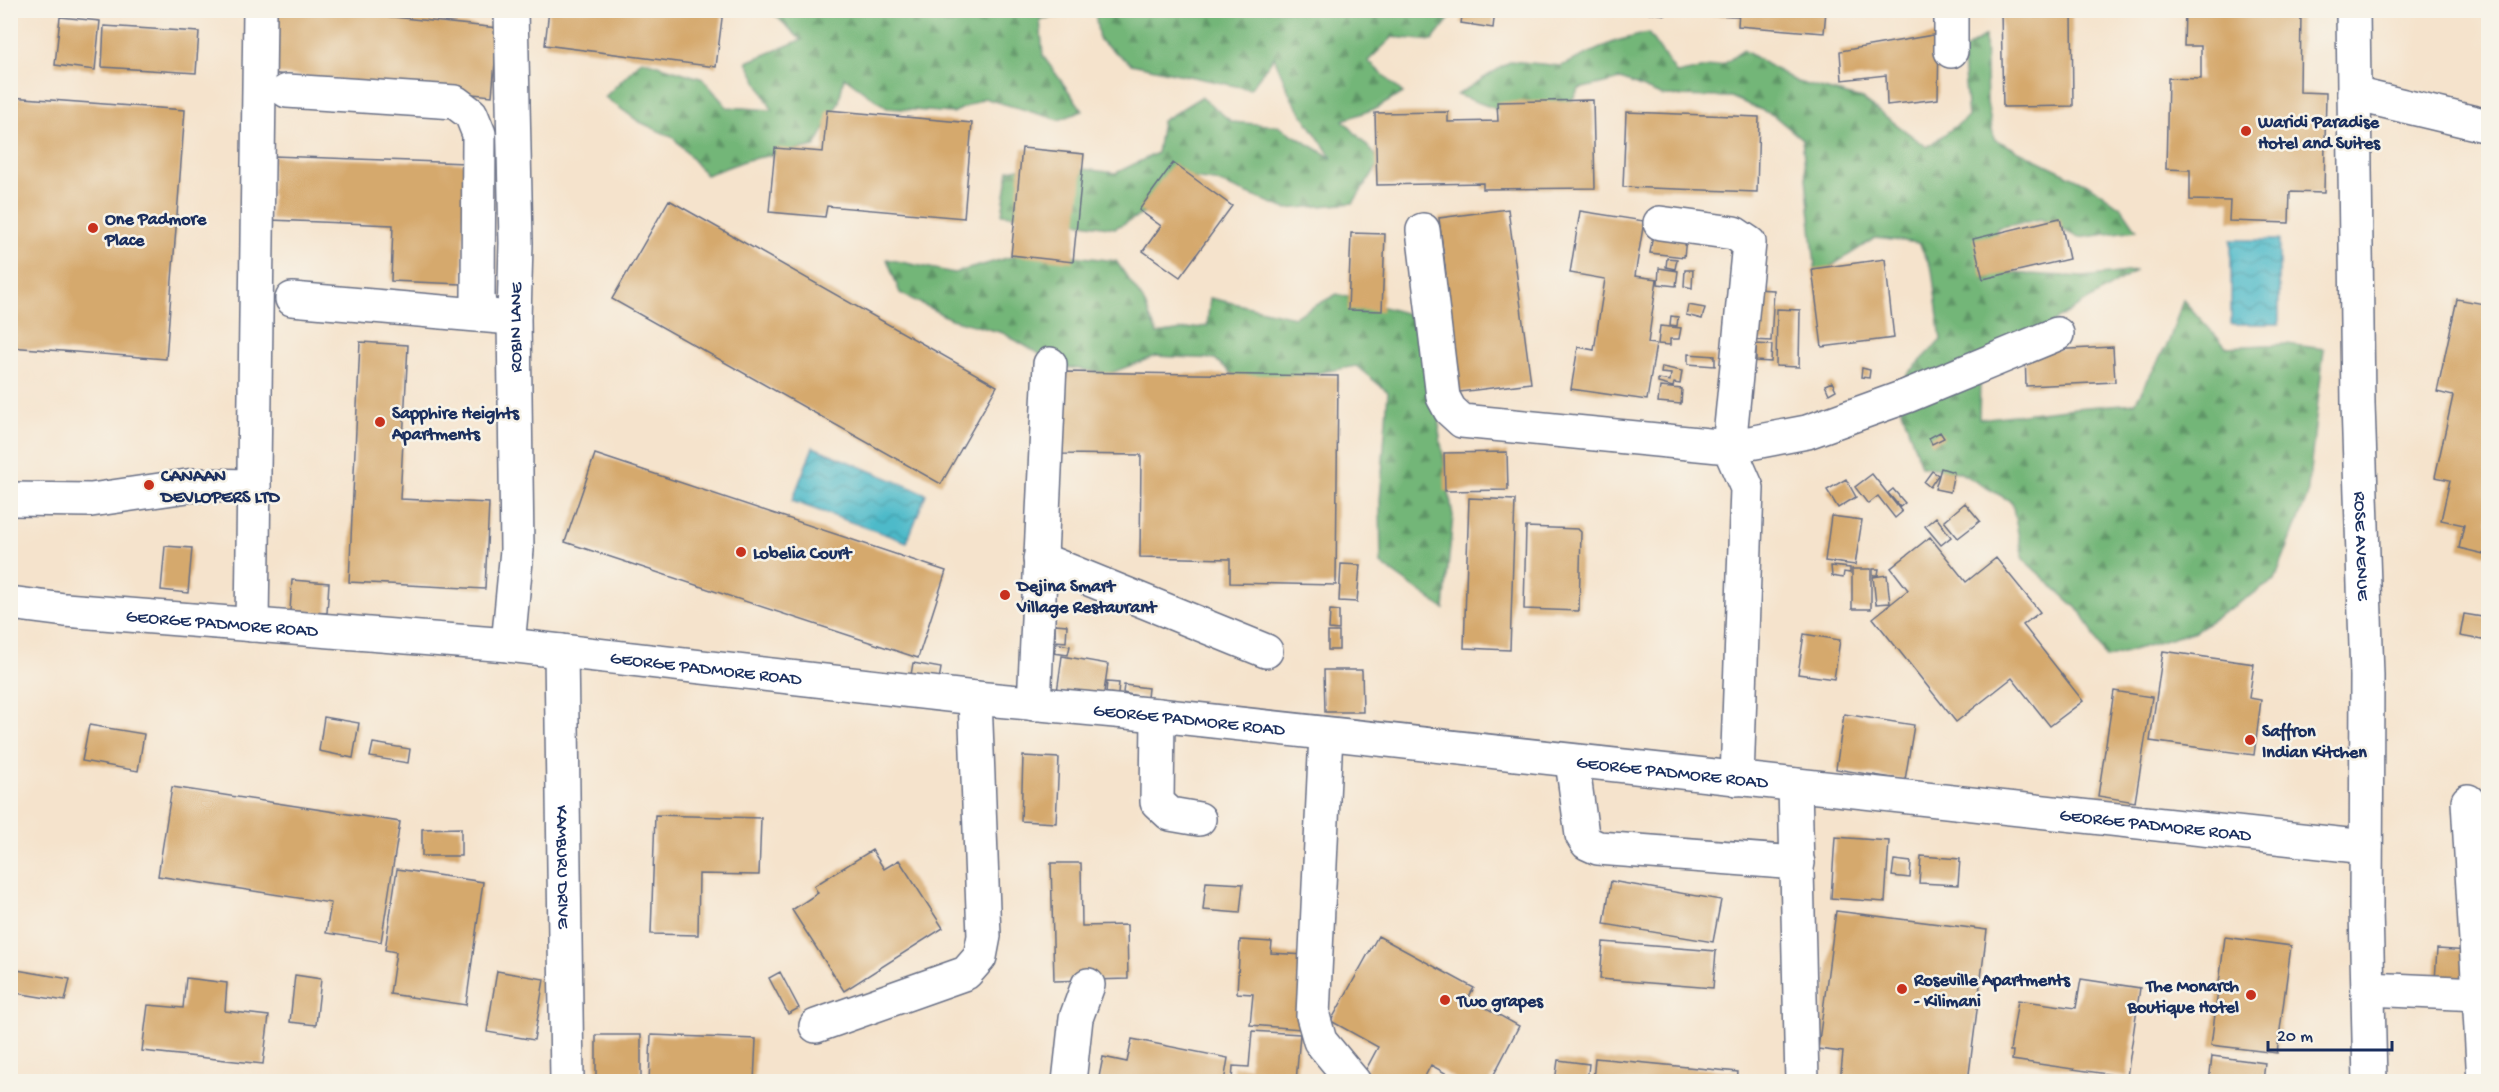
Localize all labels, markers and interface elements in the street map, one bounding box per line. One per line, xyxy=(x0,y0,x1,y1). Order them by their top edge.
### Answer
place label: Waridi Paradise Hotel and Suites xyxy=(2257,113,2381,155)
marker: Waridi Paradise Hotel and Suites xyxy=(2239,124,2253,138)
place label: One Padmore Place xyxy=(104,210,207,252)
marker: One Padmore Place xyxy=(86,221,100,235)
street label: ROBIN LANE xyxy=(506,281,528,373)
place label: Sapphire Heights Apartments xyxy=(391,404,520,446)
marker: Sapphire Heights Apartments xyxy=(373,415,387,429)
place label: CANAAN DEVLOPERS LTD xyxy=(159,467,281,509)
marker: CANAAN DEVLOPERS LTD xyxy=(142,478,156,492)
street label: ROSE AVENUE xyxy=(2348,491,2373,602)
place label: Lobelia Court xyxy=(753,544,853,565)
marker: Lobelia Court xyxy=(734,545,748,559)
place label: Dejina Smart Village Restaurant xyxy=(1015,577,1158,619)
marker: Dejina Smart Village Restaurant xyxy=(998,588,1012,602)
street label: GEORGE PADMORE ROAD xyxy=(125,607,319,643)
street label: GEORGE PADMORE ROAD xyxy=(609,649,803,691)
street label: GEORGE PADMORE ROAD xyxy=(1092,701,1286,742)
place label: Saffron Indian Kitchen xyxy=(2262,722,2367,764)
marker: Saffron Indian Kitchen xyxy=(2243,733,2257,747)
street label: GEORGE PADMORE ROAD xyxy=(1575,753,1769,795)
street label: KAMBURU DRIVE xyxy=(550,805,573,930)
street label: GEORGE PADMORE ROAD xyxy=(2058,806,2252,847)
place label: Roseville Apartments - Kilimani xyxy=(1913,971,2071,1013)
place label: The Monarch Boutique Hotel xyxy=(2127,977,2239,1019)
marker: Roseville Apartments - Kilimani xyxy=(1895,982,1909,996)
marker: The Monarch Boutique Hotel xyxy=(2244,988,2258,1002)
place label: Two grapes xyxy=(1455,992,1544,1013)
marker: Two grapes xyxy=(1438,993,1452,1007)
scale bar xyxy=(2268,1014,2392,1052)
text: 20 m xyxy=(2277,1027,2313,1048)

